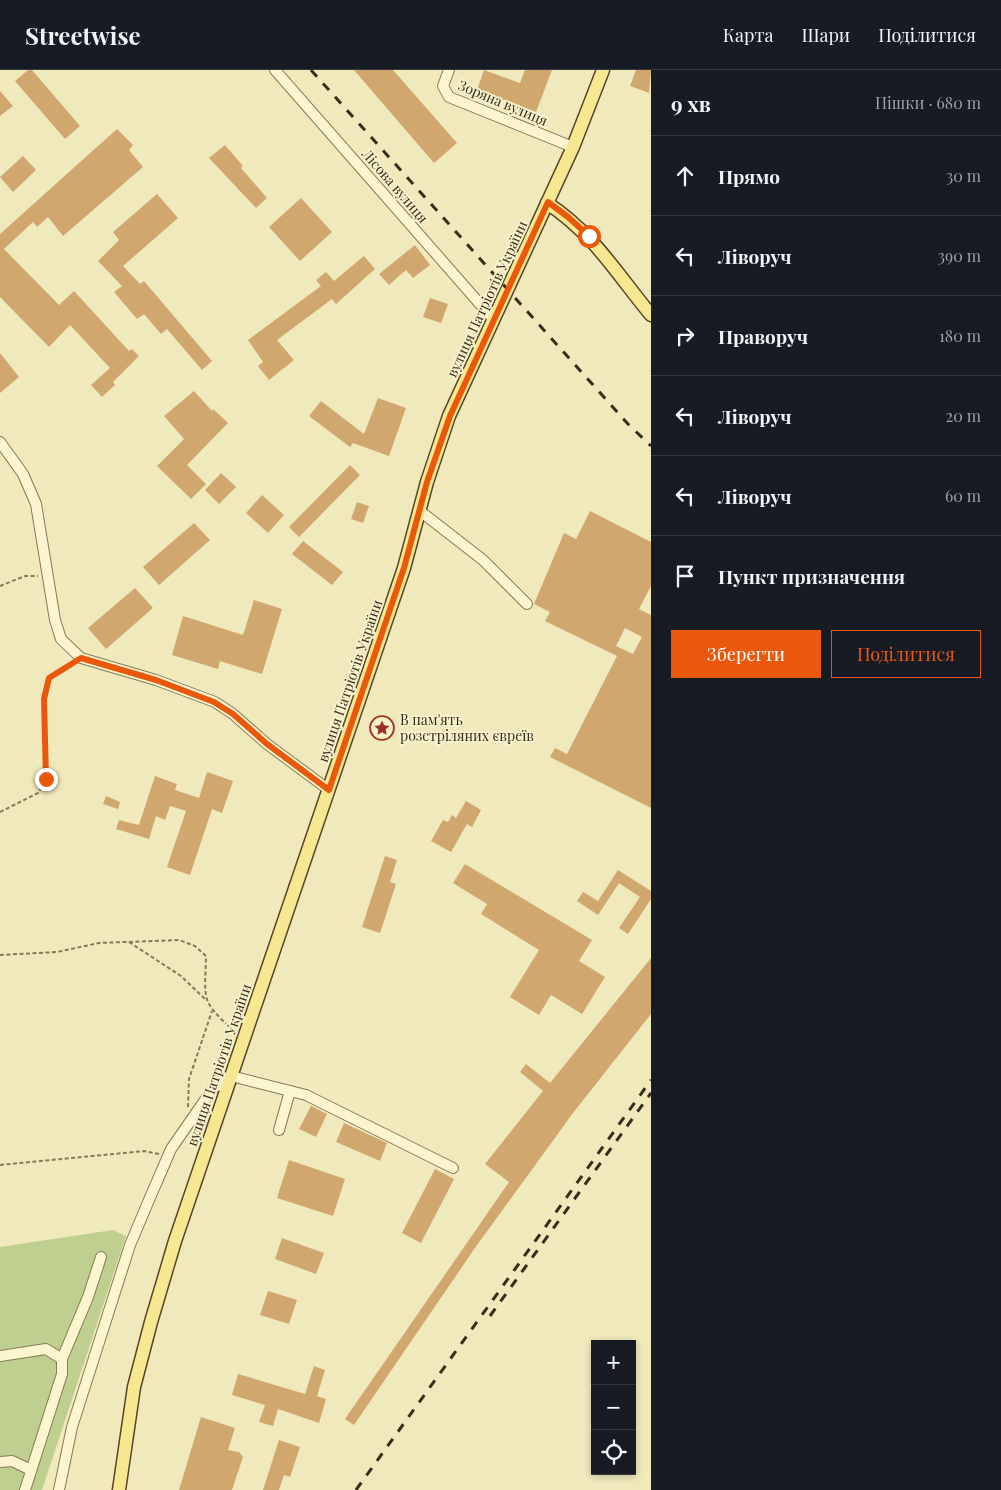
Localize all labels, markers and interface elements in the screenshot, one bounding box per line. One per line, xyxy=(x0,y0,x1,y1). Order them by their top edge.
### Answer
text: Streetwise xyxy=(25,19,141,51)
text: Карта xyxy=(723,23,773,47)
text: Шари xyxy=(801,23,850,47)
text: Поділитися xyxy=(878,23,976,47)
street label: Зоряна вулиця xyxy=(455,75,551,130)
text: 9 хв xyxy=(671,89,711,117)
text: Пішки · 680 m xyxy=(875,92,981,113)
street label: Лісова вулиця xyxy=(357,144,433,227)
icon: ahead xyxy=(671,162,699,190)
text: Прямо xyxy=(718,163,780,189)
text: 30 m xyxy=(946,165,981,186)
street label: вулиця Патріотів України xyxy=(442,217,531,380)
route start xyxy=(578,225,601,248)
icon: left xyxy=(671,242,699,270)
text: Ліворуч xyxy=(718,243,792,269)
text: 390 m xyxy=(938,245,981,266)
icon: right xyxy=(671,322,699,350)
text: Праворуч xyxy=(718,323,808,349)
text: 180 m xyxy=(939,325,981,346)
icon: left xyxy=(671,402,699,430)
text: Ліворуч xyxy=(718,403,792,429)
text: 20 m xyxy=(946,405,981,426)
icon: left xyxy=(671,482,699,510)
text: Ліворуч xyxy=(718,483,792,509)
text: 60 m xyxy=(945,485,981,506)
icon: arrive xyxy=(671,562,699,590)
text: Пункт призначення xyxy=(718,563,905,589)
street label: вулиця Патріотів України xyxy=(313,597,386,765)
button: Зберегти xyxy=(671,630,821,678)
button: Поділитися xyxy=(831,630,981,678)
place label: В пам'ять розстріляних євреїв xyxy=(400,710,534,745)
place icon: В пам'ять розстріляних євреїв xyxy=(369,715,395,741)
route end xyxy=(35,768,58,791)
street label: вулиця Патріотів України xyxy=(182,981,255,1149)
map controls xyxy=(591,1340,636,1475)
button: + xyxy=(591,1340,636,1385)
button: − xyxy=(591,1385,636,1430)
button: locate xyxy=(591,1430,636,1475)

